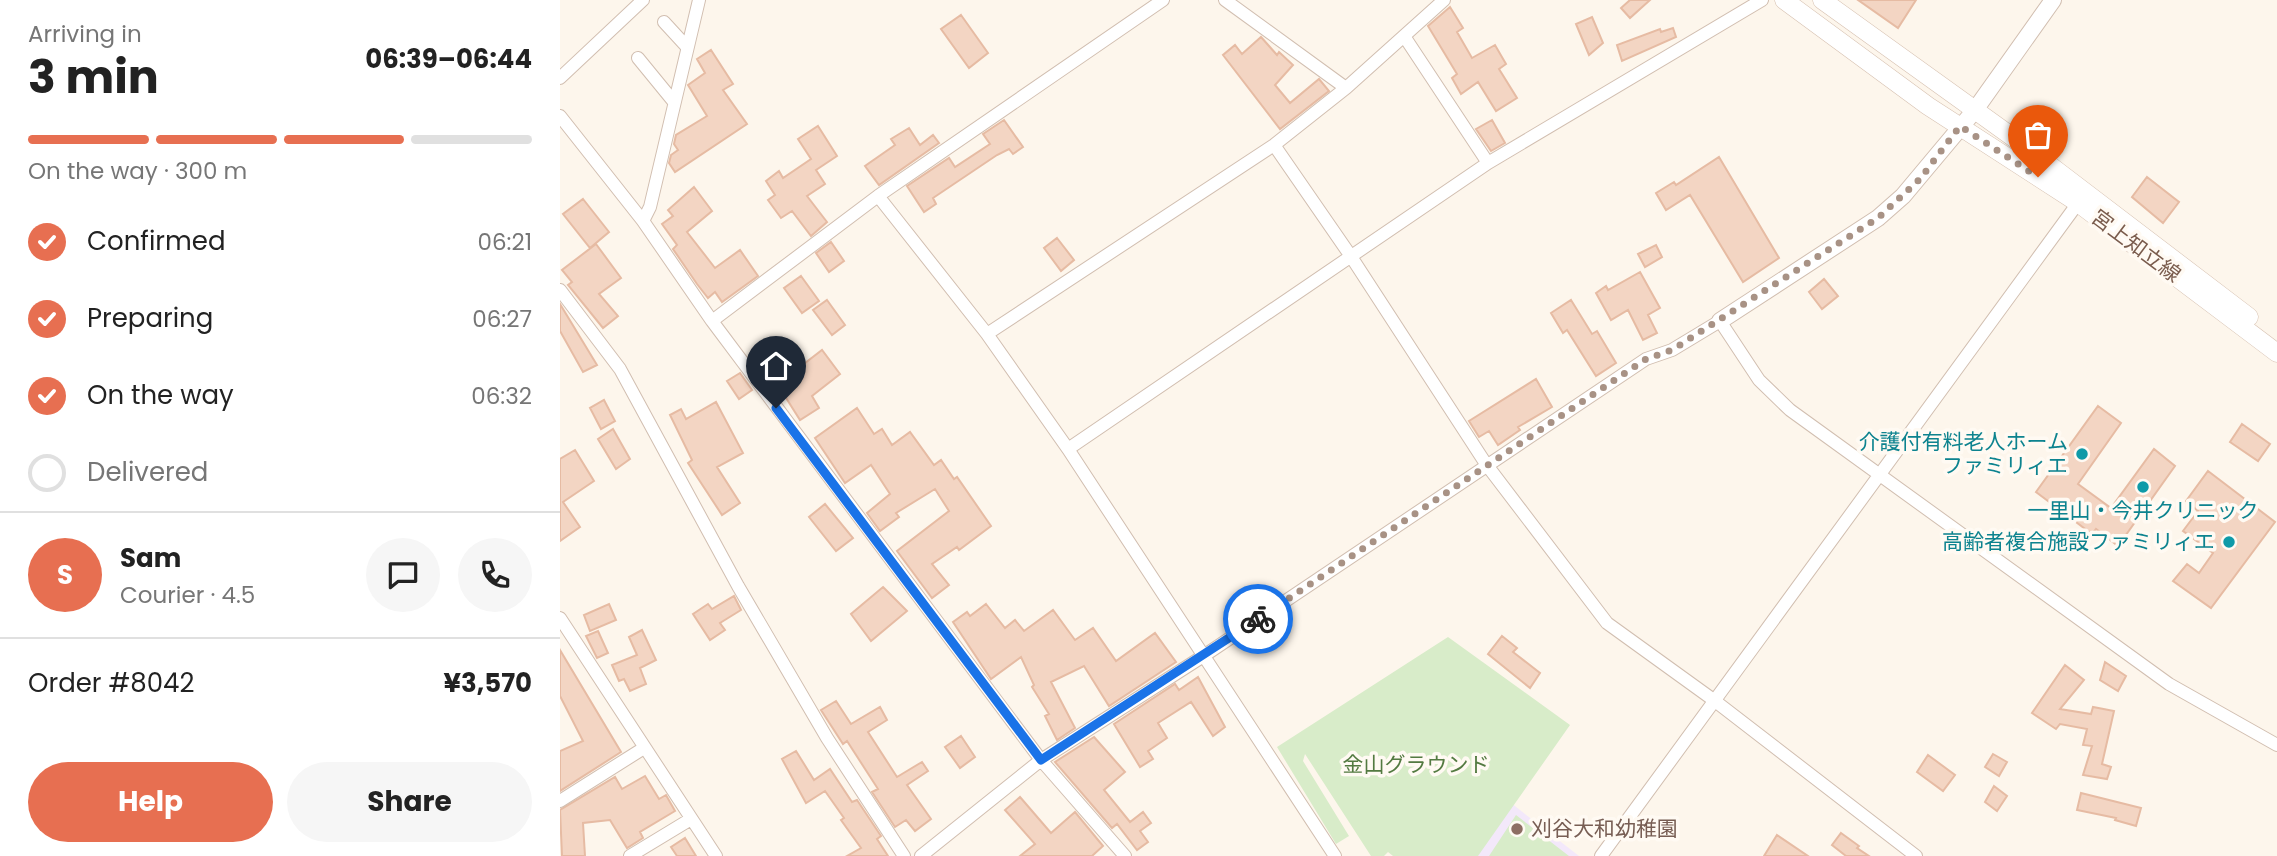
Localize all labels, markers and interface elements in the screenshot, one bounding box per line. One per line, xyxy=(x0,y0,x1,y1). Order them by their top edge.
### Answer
text: Arriving in xyxy=(28,18,142,50)
text: 06:39–06:44 xyxy=(365,41,532,77)
text: 3 min xyxy=(28,45,159,109)
pin xyxy=(2008,105,2068,177)
icon: bag xyxy=(2019,116,2057,154)
text: On the way · 300 m xyxy=(28,155,247,187)
street label: 宮上知立線 xyxy=(2086,202,2187,289)
icon: check xyxy=(28,223,66,261)
text: Confirmed xyxy=(87,223,225,259)
text: 06:21 xyxy=(477,226,532,258)
icon: check xyxy=(28,300,66,338)
text: Preparing xyxy=(87,300,213,336)
text: 06:27 xyxy=(472,303,532,335)
pin xyxy=(746,336,806,408)
icon: home xyxy=(757,347,795,385)
icon: check xyxy=(28,377,66,415)
text: On the way xyxy=(87,377,234,413)
text: 06:32 xyxy=(471,380,532,412)
place label: 介護付有料老人ホーム ファミリィエ xyxy=(1859,427,2068,480)
marker: 介護付有料老人ホーム ファミリィエ xyxy=(2074,446,2090,462)
text: Delivered xyxy=(87,454,208,490)
marker: 一里山・今井クリニック xyxy=(2135,479,2151,495)
place label: 一里山・今井クリニック xyxy=(2028,496,2259,525)
place label: 高齢者複合施設ファミリィエ xyxy=(1942,527,2215,556)
marker: 高齢者複合施設ファミリィエ xyxy=(2221,534,2237,550)
button: chat xyxy=(366,538,440,612)
button: phone xyxy=(458,538,532,612)
text: Sam xyxy=(120,540,181,576)
text: S xyxy=(57,557,73,593)
text: Courier · 4.5 xyxy=(120,579,255,611)
courier xyxy=(1223,584,1293,654)
icon: bike xyxy=(1239,600,1277,638)
text: Order #8042 xyxy=(28,665,194,701)
text: ¥3,570 xyxy=(444,665,532,701)
park label: 金山グラウンド xyxy=(1343,750,1490,779)
button: Help xyxy=(28,762,273,842)
button: Share xyxy=(287,762,532,842)
place label: 刈谷大和幼稚園 xyxy=(1531,814,1678,843)
marker: 刈谷大和幼稚園 xyxy=(1509,821,1525,837)

